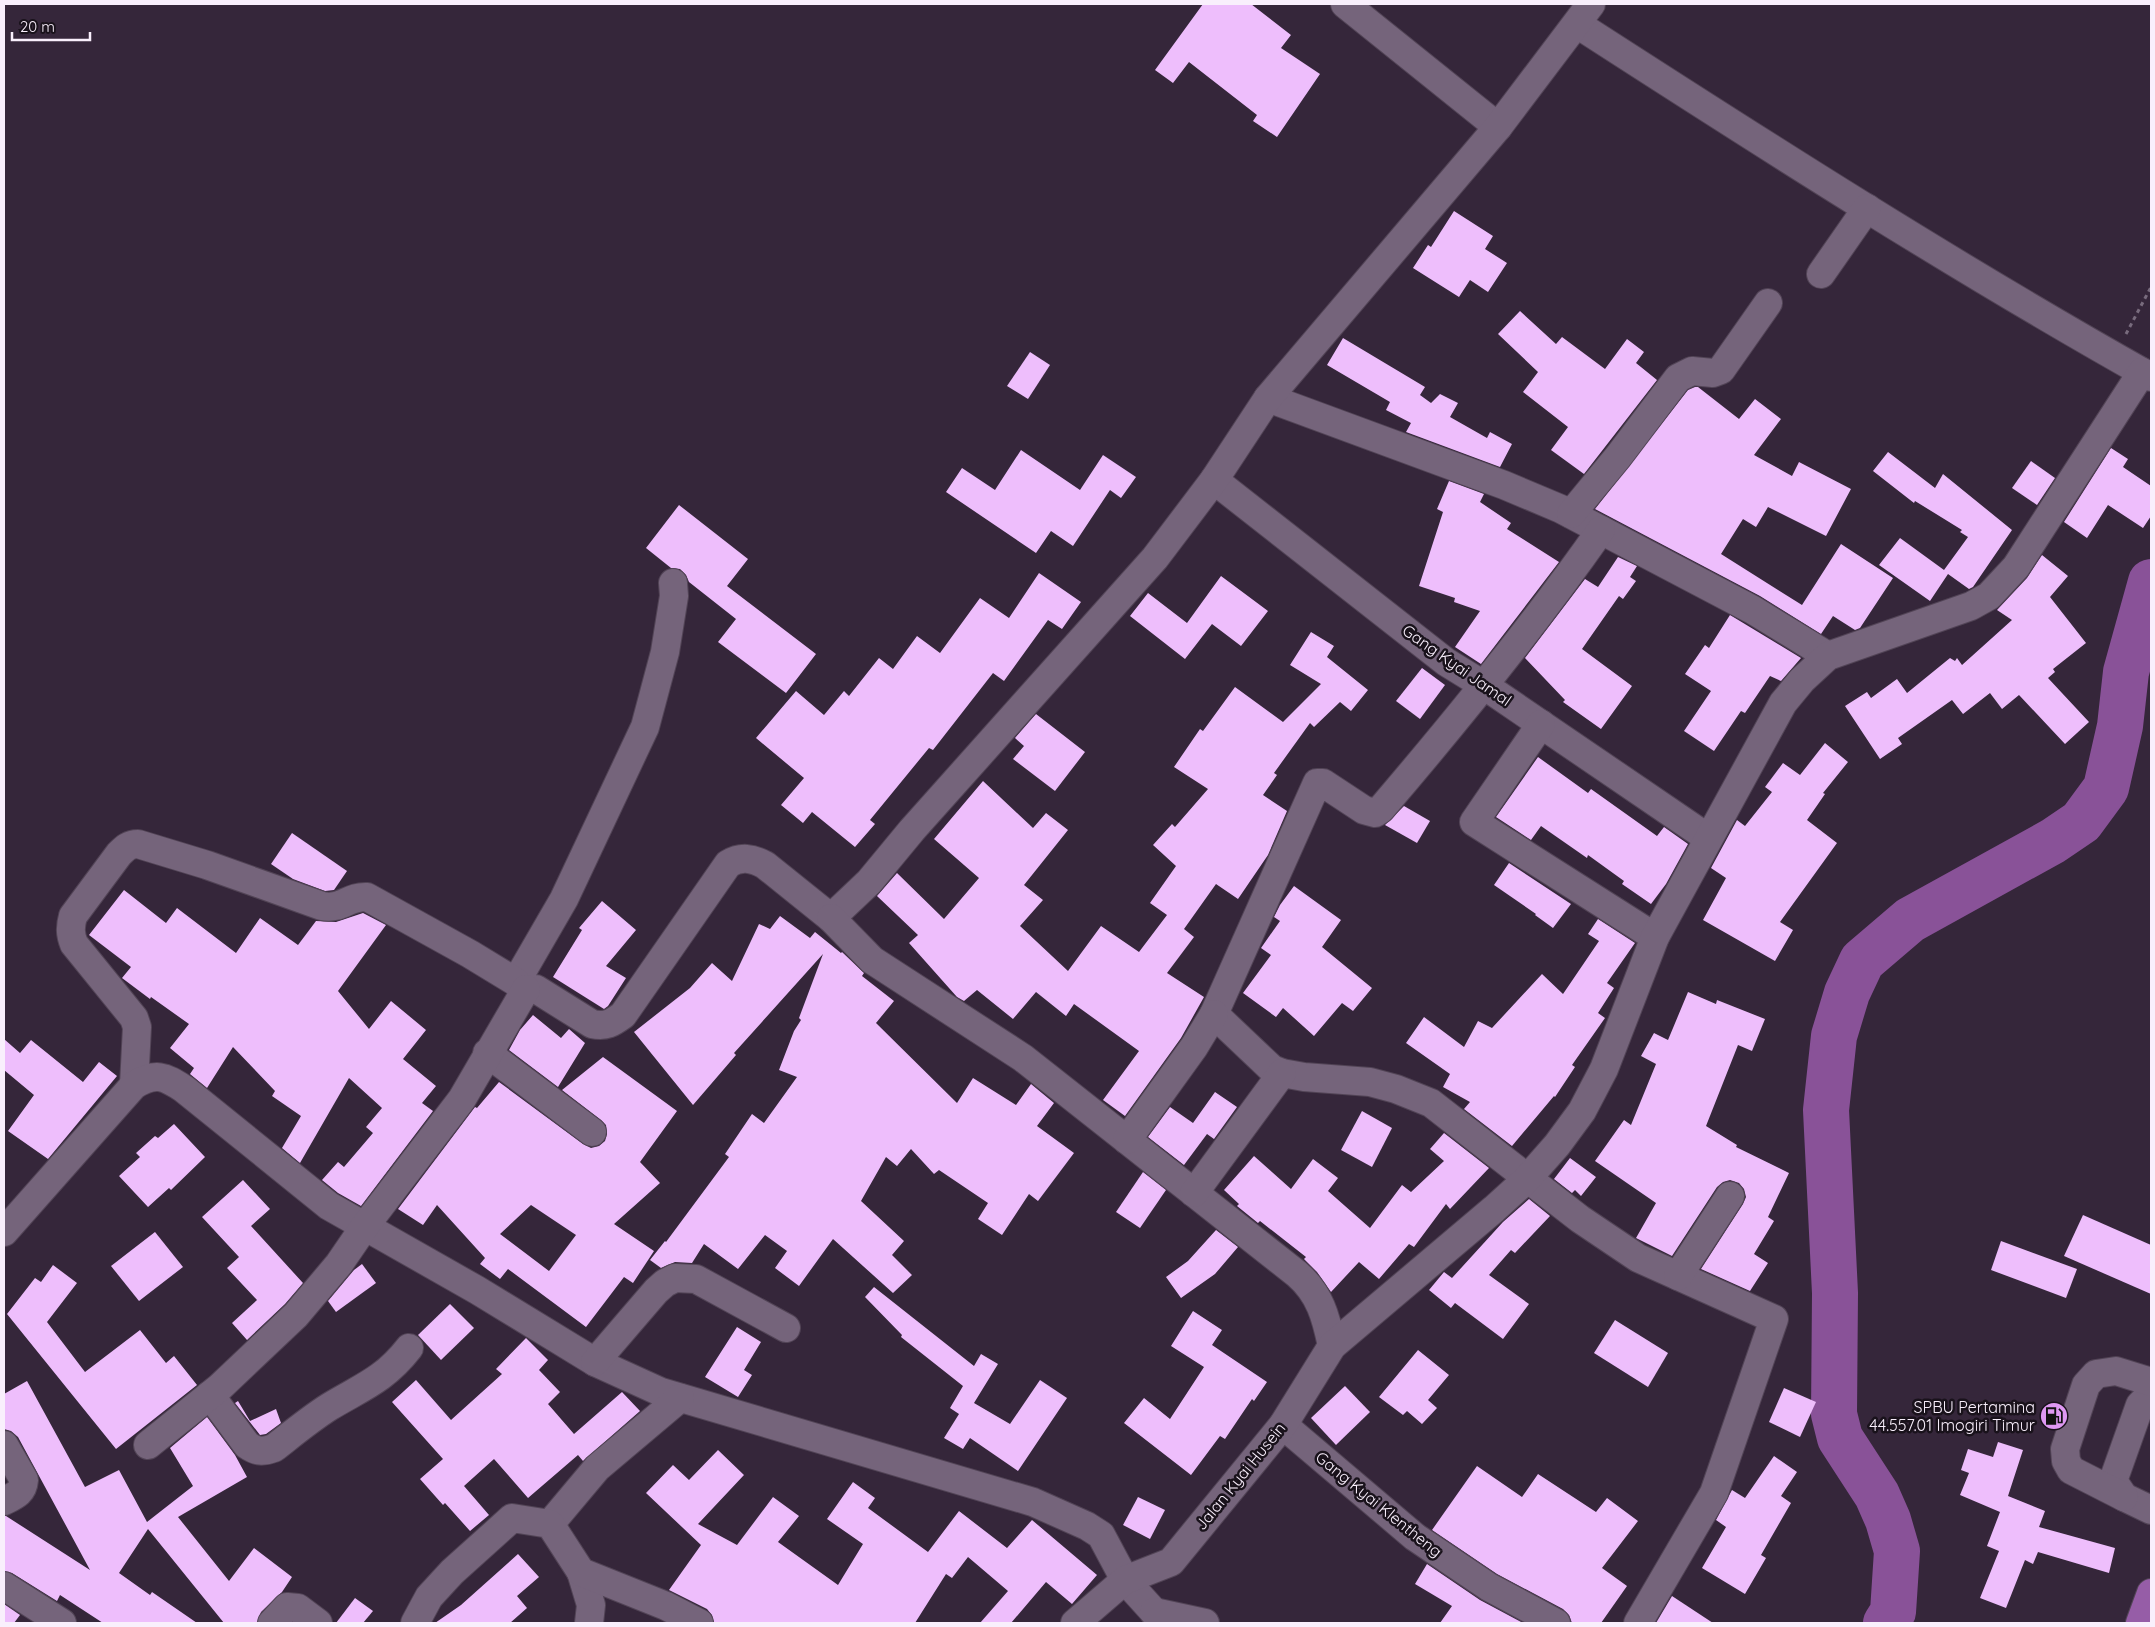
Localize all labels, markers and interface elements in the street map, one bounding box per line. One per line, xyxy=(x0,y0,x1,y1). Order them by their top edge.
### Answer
scale bar xyxy=(12,10,90,42)
text: 20 m xyxy=(20,17,55,36)
street label: Gang Kyai Jamal xyxy=(1399,620,1515,710)
place label: SPBU Pertamina 44.557.01 Imogiri Timur xyxy=(1869,1397,2035,1435)
fuel station icon: SPBU Pertamina 44.557.01 Imogiri Timur xyxy=(2039,1401,2069,1431)
street label: Jalan Kyai Husein xyxy=(1190,1418,1290,1534)
street label: Gang Kyai Klentheng xyxy=(1312,1447,1446,1561)

